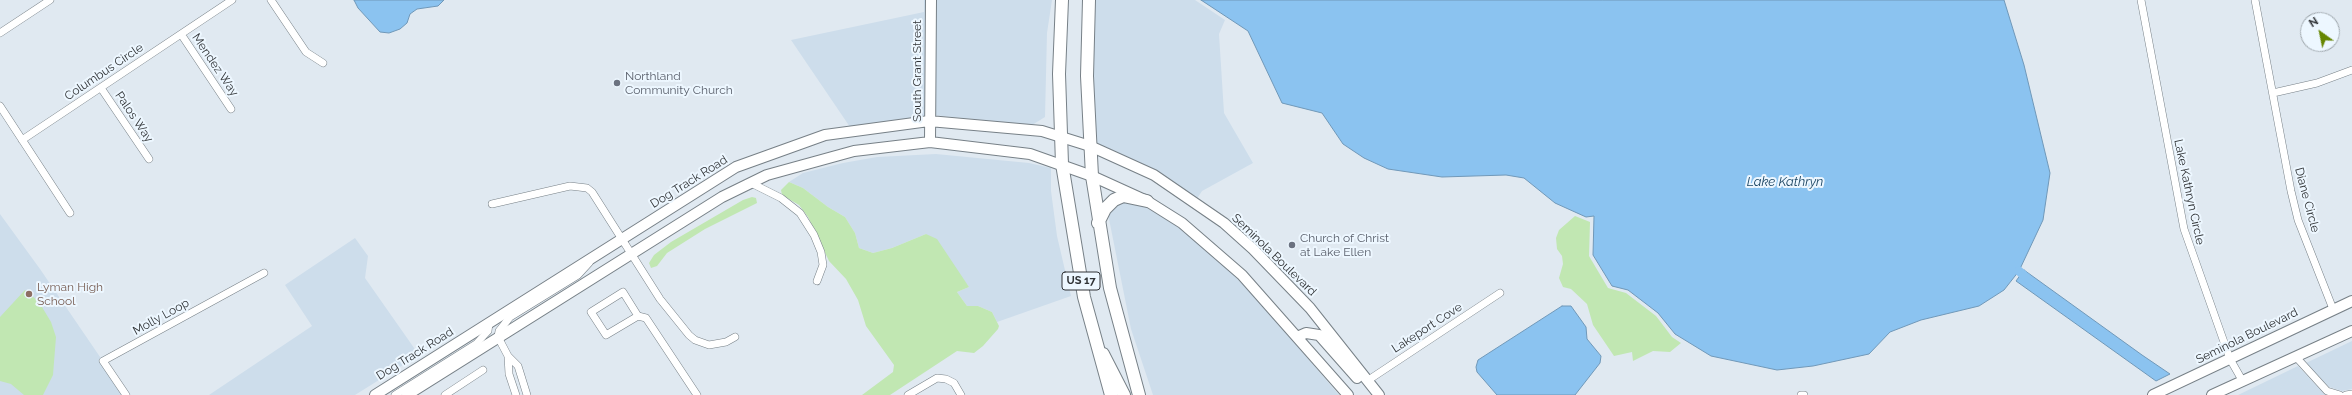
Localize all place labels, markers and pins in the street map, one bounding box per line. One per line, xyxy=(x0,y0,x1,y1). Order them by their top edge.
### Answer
place label: Northland Community Church xyxy=(625,69,733,97)
marker: Northland Community Church xyxy=(612,78,622,88)
place label: Church of Christ at Lake Ellen xyxy=(1300,231,1389,259)
marker: Church of Christ at Lake Ellen xyxy=(1287,240,1297,250)
place label: Lyman High School xyxy=(37,280,103,308)
marker: Lyman High School xyxy=(24,289,34,299)

